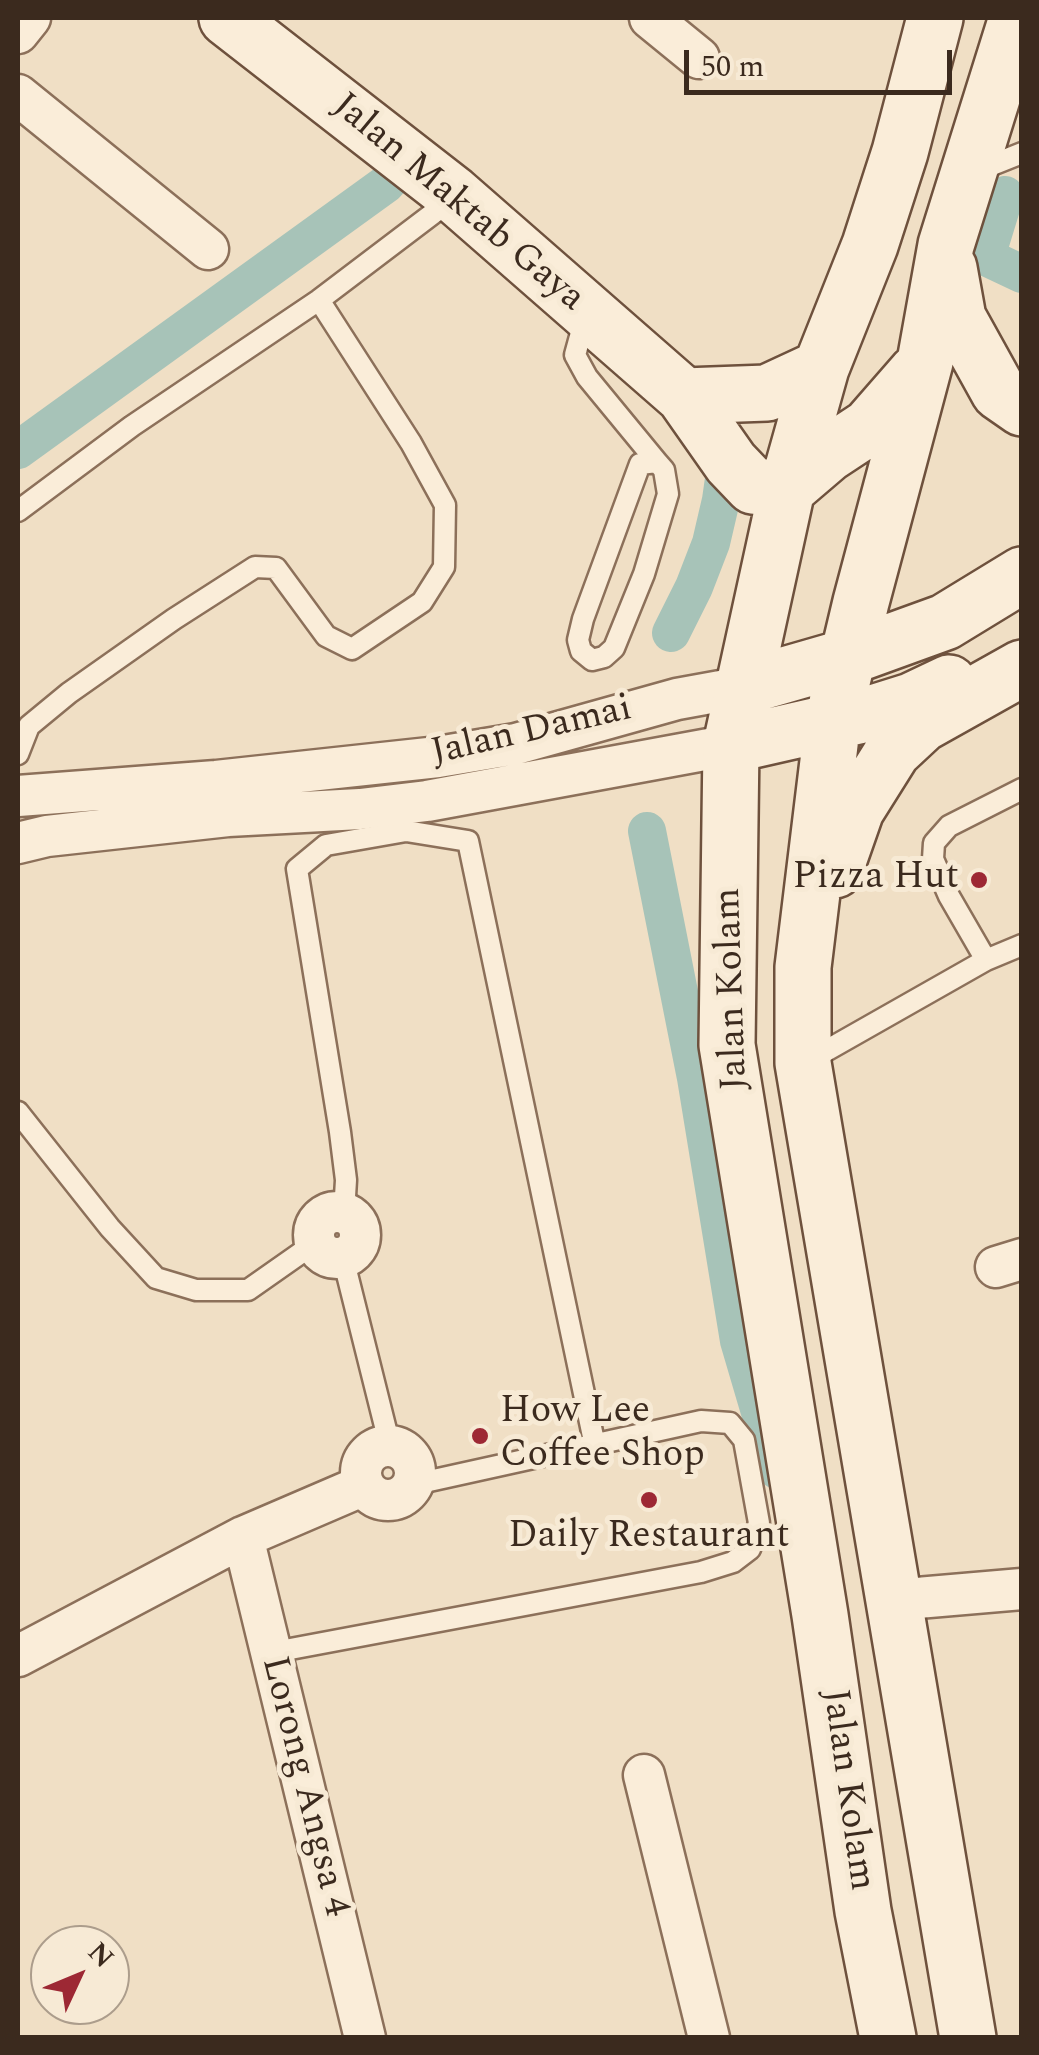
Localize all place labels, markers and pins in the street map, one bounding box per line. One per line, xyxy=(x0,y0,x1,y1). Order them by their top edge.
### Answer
place label: Pizza Hut xyxy=(793,857,959,903)
marker: Pizza Hut xyxy=(968,869,990,891)
place label: How Lee Coffee Shop xyxy=(500,1391,705,1480)
marker: How Lee Coffee Shop xyxy=(469,1425,491,1447)
marker: Daily Restaurant xyxy=(638,1489,660,1511)
place label: Daily Restaurant xyxy=(508,1516,790,1562)

